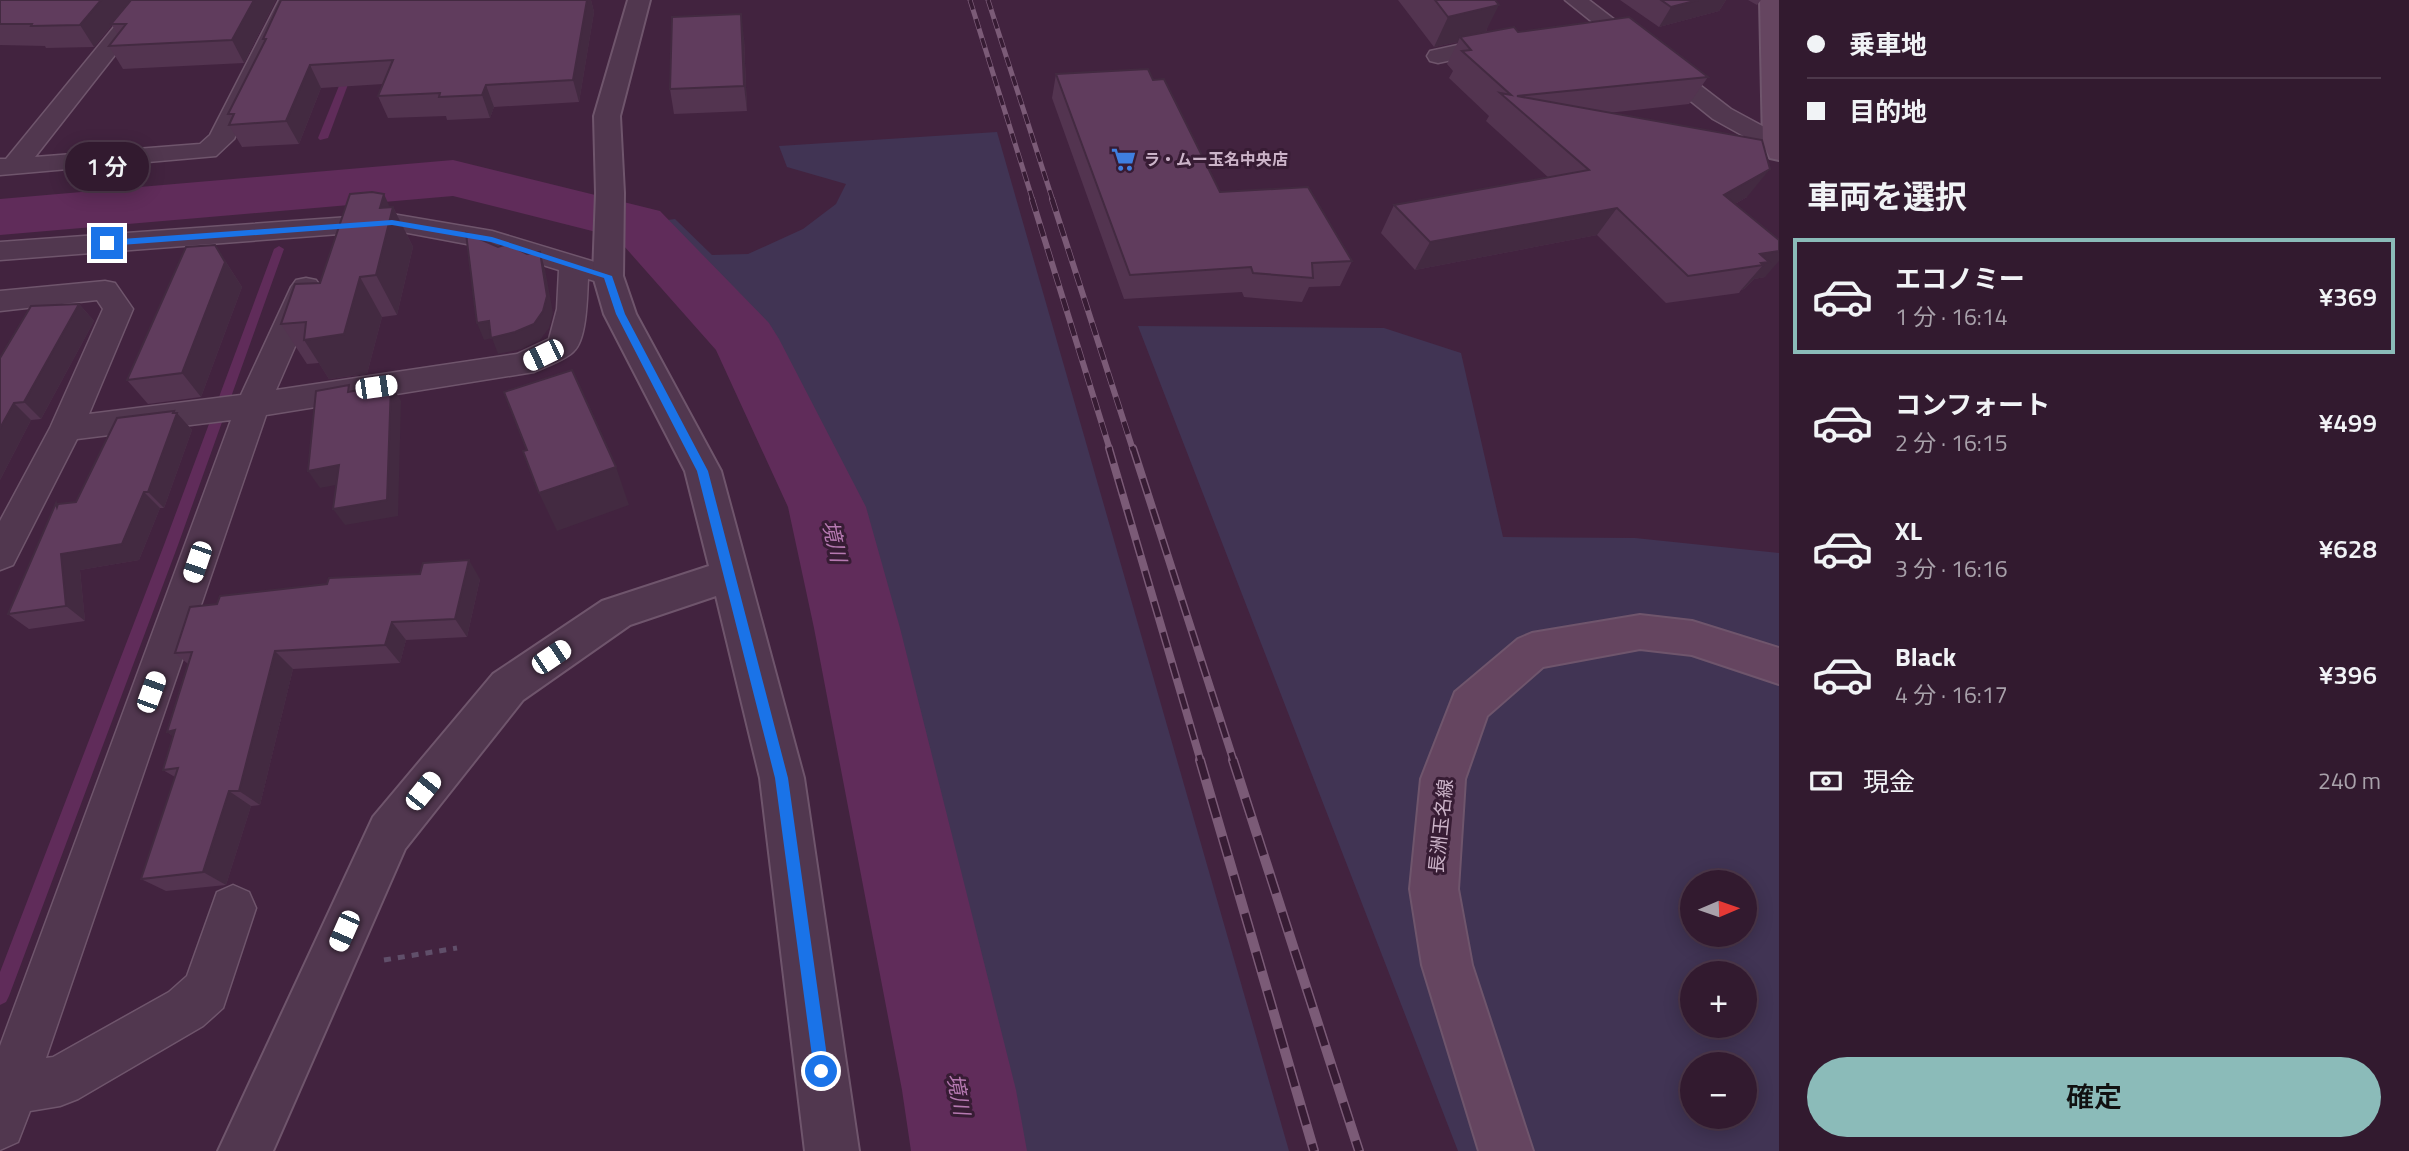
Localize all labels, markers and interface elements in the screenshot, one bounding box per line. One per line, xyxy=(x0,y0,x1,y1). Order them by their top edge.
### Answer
text: 乗車地 xyxy=(1849,25,1927,64)
text: 目的地 xyxy=(1849,92,1927,131)
callout: 1 分 xyxy=(65,142,149,190)
supermarket icon: ラ・ムー玉名中央店 xyxy=(1110,145,1138,173)
place label: ラ・ムー玉名中央店 xyxy=(1144,147,1288,171)
text: 1 分 xyxy=(87,149,127,184)
text: 車両を選択 xyxy=(1807,172,1967,220)
route end xyxy=(91,227,123,259)
text: エコノミー xyxy=(1895,259,2025,298)
icon: car xyxy=(1811,265,1874,328)
text: ¥369 xyxy=(2319,277,2377,316)
text: 1 分 · 16:14 xyxy=(1895,299,2008,334)
car xyxy=(520,336,567,374)
car xyxy=(354,374,399,400)
text: コンフォート xyxy=(1895,385,2050,424)
icon: car xyxy=(1811,391,1874,454)
text: ¥499 xyxy=(2319,403,2377,442)
text: 2 分 · 16:15 xyxy=(1895,425,2008,460)
text: XL xyxy=(1895,511,1922,550)
water label: 境川 xyxy=(815,517,856,567)
icon: car xyxy=(1811,517,1874,580)
text: ¥628 xyxy=(2319,529,2377,568)
car xyxy=(181,539,214,585)
text: 3 分 · 16:16 xyxy=(1895,551,2008,586)
car xyxy=(528,637,575,677)
text: Black xyxy=(1895,637,1956,676)
icon: car xyxy=(1811,643,1874,706)
text: ¥396 xyxy=(2319,655,2377,694)
car xyxy=(134,669,169,715)
text: 4 分 · 16:17 xyxy=(1895,677,2008,712)
icon: cash xyxy=(1807,762,1845,800)
text: 現金 xyxy=(1863,762,1915,801)
text: 240 m xyxy=(2318,763,2381,798)
car xyxy=(402,768,445,814)
street label: 長洲玉名線 xyxy=(1421,777,1459,875)
north arrow xyxy=(1680,870,1757,947)
map controls xyxy=(1680,870,1757,1129)
car xyxy=(326,908,363,954)
button: + xyxy=(1680,961,1757,1038)
button: − xyxy=(1680,1052,1757,1129)
route start xyxy=(805,1055,837,1087)
button: 確定 xyxy=(1807,1057,2381,1137)
water label: 境川 xyxy=(939,1070,979,1120)

